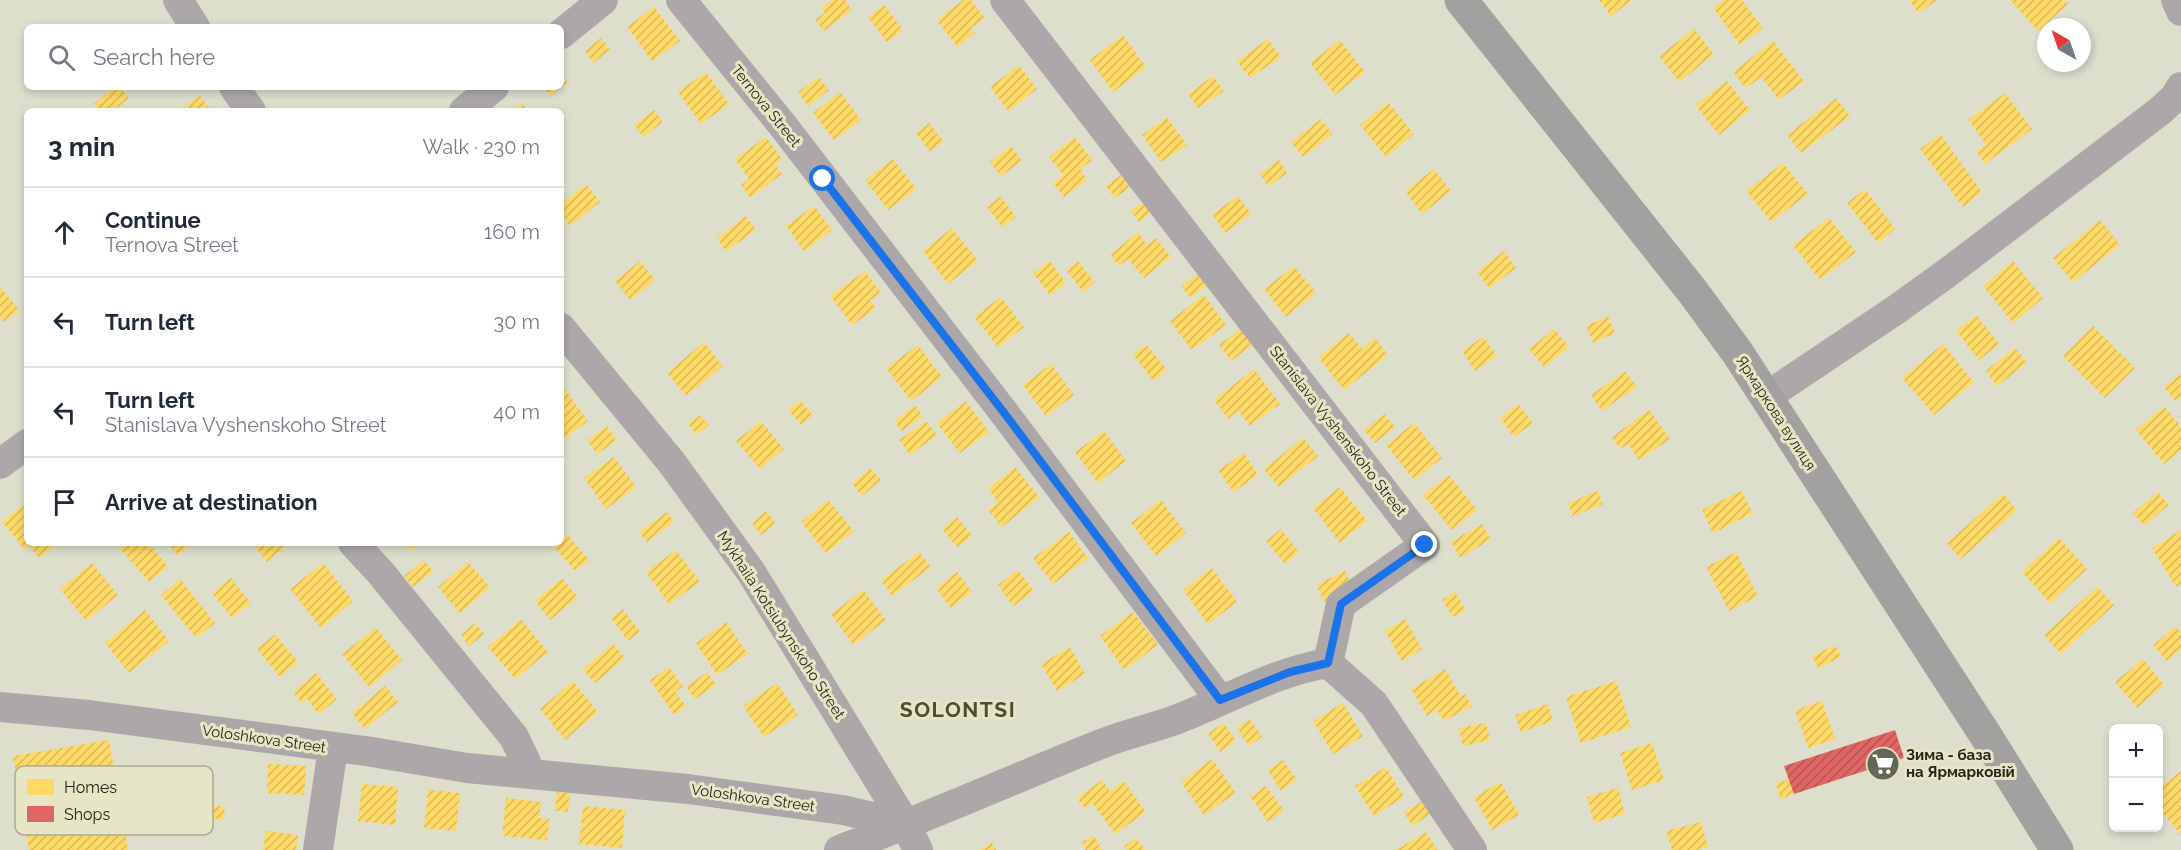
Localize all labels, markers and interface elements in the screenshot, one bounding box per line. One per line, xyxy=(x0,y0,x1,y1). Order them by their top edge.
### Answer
north arrow xyxy=(2037,18,2091,72)
search box xyxy=(24,24,564,90)
icon: search xyxy=(45,41,78,74)
text: Search here xyxy=(93,44,215,70)
street label: Ternova Street xyxy=(727,61,805,151)
text: 3 min xyxy=(48,132,115,162)
text: Walk · 230 m xyxy=(422,135,540,159)
route start xyxy=(809,165,835,191)
text: Continue xyxy=(105,207,201,233)
icon: ahead xyxy=(48,216,81,249)
text: 160 m xyxy=(484,220,540,244)
text: Ternova Street xyxy=(105,233,239,257)
icon: left xyxy=(48,306,81,339)
text: Turn left xyxy=(105,309,195,335)
text: 30 m xyxy=(494,310,540,334)
street label: Stanislava Vyshenskoho Street xyxy=(1266,342,1410,520)
street label: Ярмаркова вулиця xyxy=(1732,352,1820,474)
text: Turn left xyxy=(105,387,195,413)
icon: left xyxy=(48,396,81,429)
text: 40 m xyxy=(493,400,540,424)
text: Stanislava Vyshenskoho Street xyxy=(105,413,386,437)
icon: arrive xyxy=(48,486,81,519)
text: Arrive at destination xyxy=(105,489,318,515)
street label: Mykhaila Kotsiubynskoho Street xyxy=(713,528,849,722)
route end xyxy=(1411,531,1437,557)
district label: SOLONTSI xyxy=(900,697,1016,722)
street label: Voloshkova Street xyxy=(201,721,327,757)
map controls xyxy=(2109,724,2163,832)
button: + xyxy=(2109,724,2163,778)
supermarket icon: Зима - база на Ярмарковій xyxy=(1865,746,1901,782)
place label: Зима - база на Ярмарковій xyxy=(1906,746,2015,781)
legend xyxy=(15,766,213,835)
text: Homes xyxy=(64,778,117,797)
button: − xyxy=(2109,778,2163,832)
street label: Voloshkova Street xyxy=(690,780,816,816)
text: Shops xyxy=(64,805,110,824)

